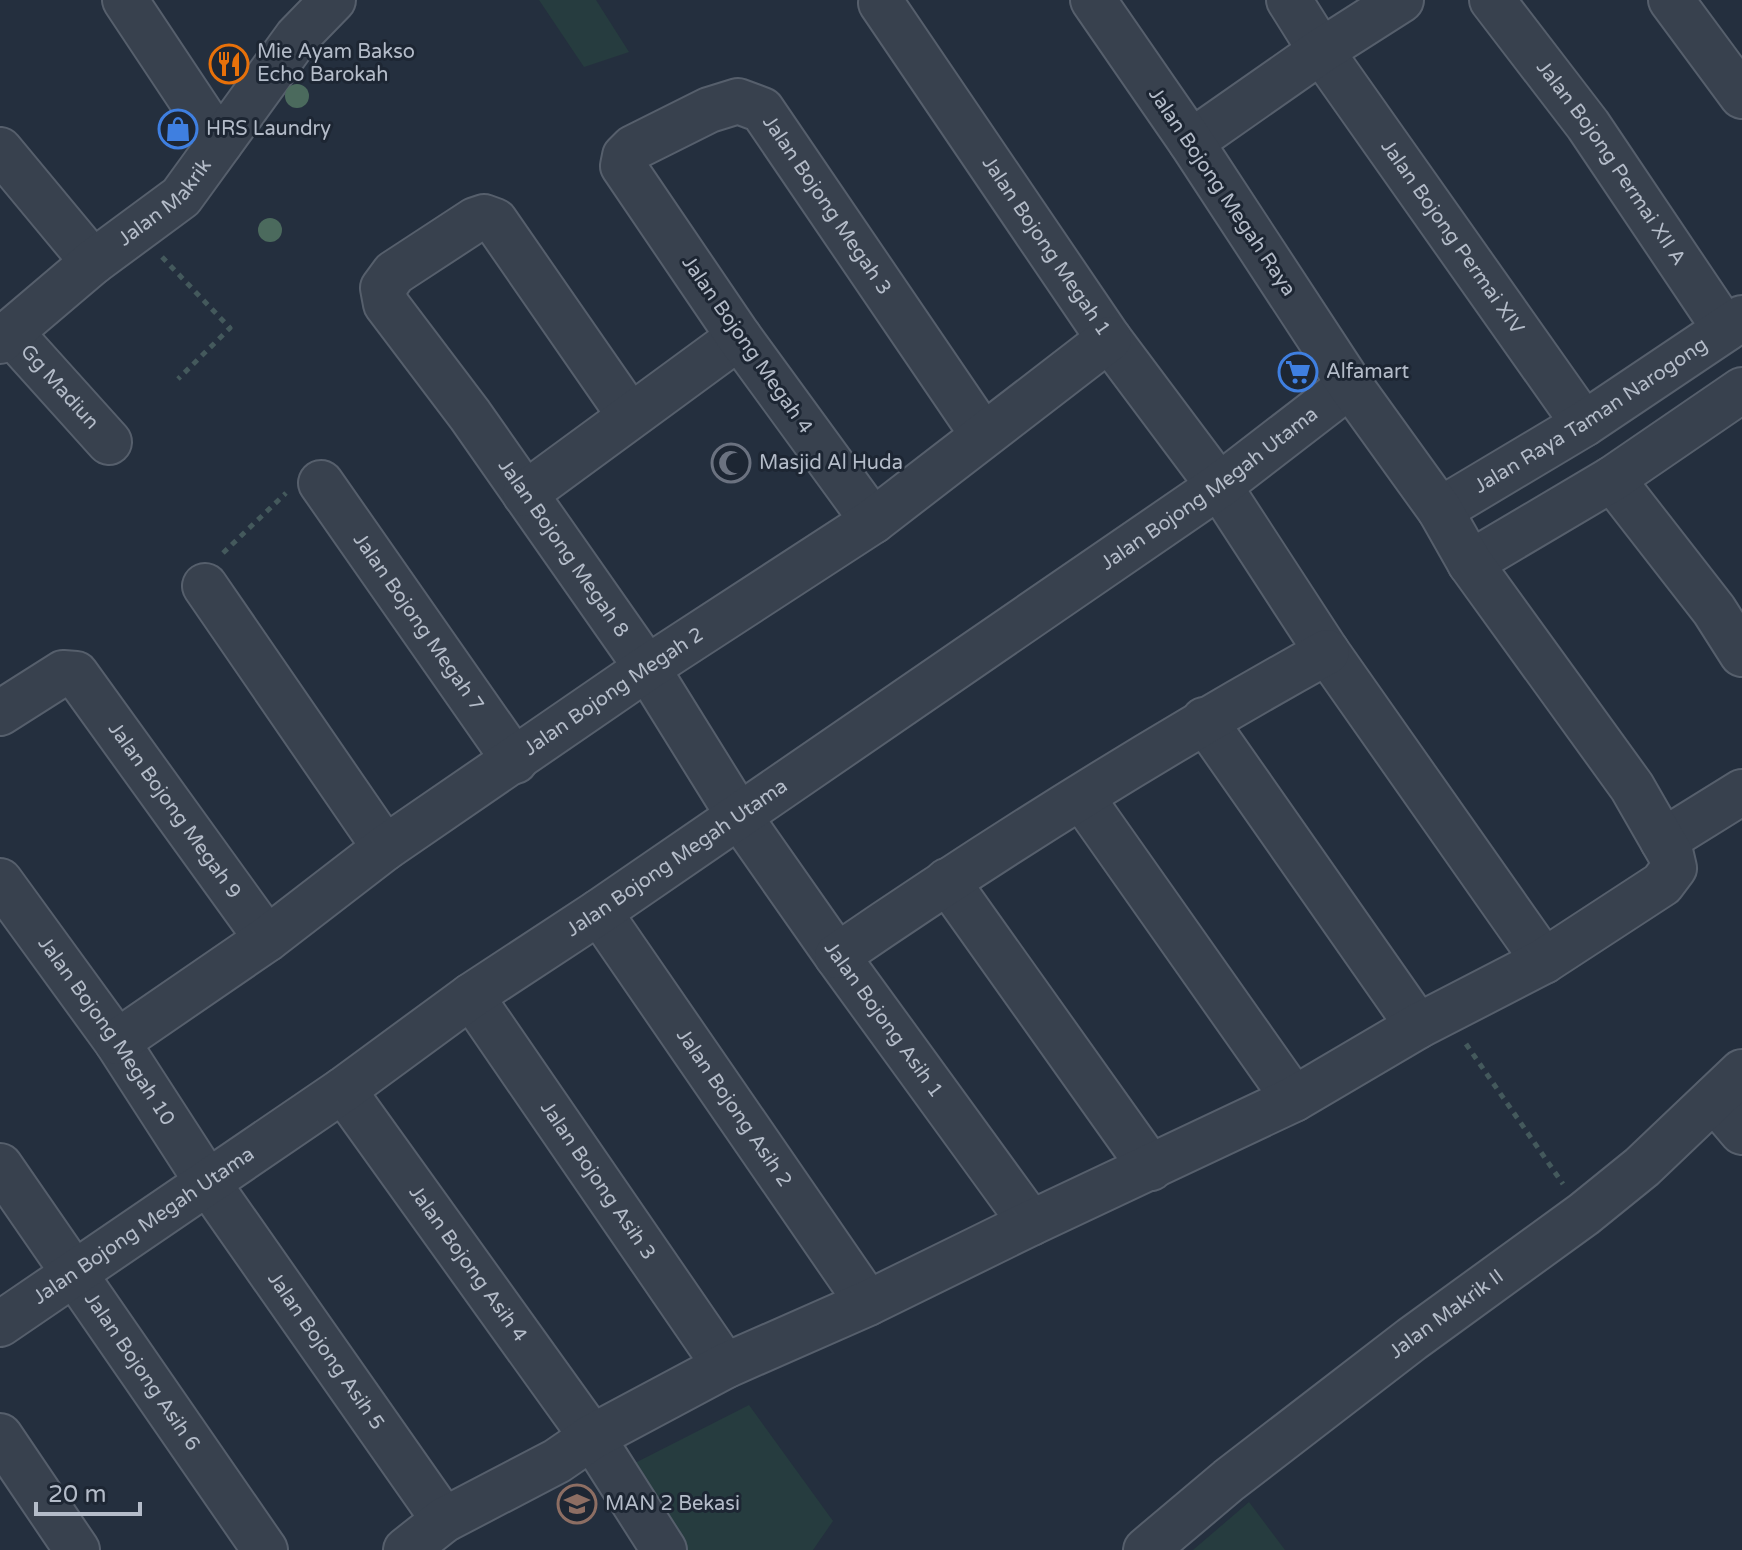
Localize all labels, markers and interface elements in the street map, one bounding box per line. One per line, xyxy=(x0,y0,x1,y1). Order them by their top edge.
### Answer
place label: Mie Ayam Bakso Echo Barokah xyxy=(257,40,415,87)
restaurant icon: Mie Ayam Bakso Echo Barokah xyxy=(208,43,250,85)
street label: Jalan Bojong Permai XII A xyxy=(1531,56,1691,270)
street label: Jalan Bojong Megah Raya xyxy=(1143,83,1301,301)
shop icon: HRS Laundry xyxy=(157,108,199,150)
street label: Jalan Bojong Megah 3 xyxy=(757,111,896,300)
place label: HRS Laundry xyxy=(206,117,331,141)
street label: Jalan Bojong Permai XIV xyxy=(1375,135,1529,339)
street label: Jalan Bojong Megah 1 xyxy=(977,152,1115,341)
street label: Jalan Makrik xyxy=(114,154,217,251)
street label: Jalan Bojong Megah 4 xyxy=(677,251,817,439)
street label: Jalan Raya Taman Narogong xyxy=(1470,333,1712,499)
street label: Gg Madiun xyxy=(15,340,104,434)
supermarket icon: Alfamart xyxy=(1277,351,1319,393)
place label: Alfamart xyxy=(1326,360,1410,384)
street label: Jalan Bojong Megah Utama xyxy=(1096,402,1323,576)
mosque icon: Masjid Al Huda xyxy=(710,442,752,484)
place label: Masjid Al Huda xyxy=(759,451,903,475)
street label: Jalan Bojong Megah 8 xyxy=(493,455,634,642)
street label: Jalan Bojong Megah 7 xyxy=(348,529,489,716)
street label: Jalan Bojong Megah 2 xyxy=(519,623,708,761)
street label: Jalan Bojong Megah 9 xyxy=(103,718,246,903)
street label: Jalan Bojong Megah Utama xyxy=(562,774,792,942)
street label: Jalan Bojong Megah 10 xyxy=(33,932,180,1130)
street label: Jalan Bojong Asih 1 xyxy=(819,937,948,1102)
street label: Jalan Bojong Asih 2 xyxy=(671,1024,797,1192)
street label: Jalan Bojong Asih 3 xyxy=(535,1097,661,1265)
street label: Jalan Bojong Megah Utama xyxy=(29,1142,259,1310)
street label: Jalan Bojong Asih 4 xyxy=(404,1181,532,1347)
street label: Jalan Makrik II xyxy=(1384,1264,1508,1364)
street label: Jalan Bojong Asih 5 xyxy=(262,1268,389,1434)
street label: Jalan Bojong Asih 6 xyxy=(79,1288,205,1455)
scale bar xyxy=(36,1466,140,1516)
text: 20 m xyxy=(48,1480,106,1509)
school or university icon: MAN 2 Bekasi xyxy=(556,1483,598,1525)
place label: MAN 2 Bekasi xyxy=(605,1492,740,1516)

